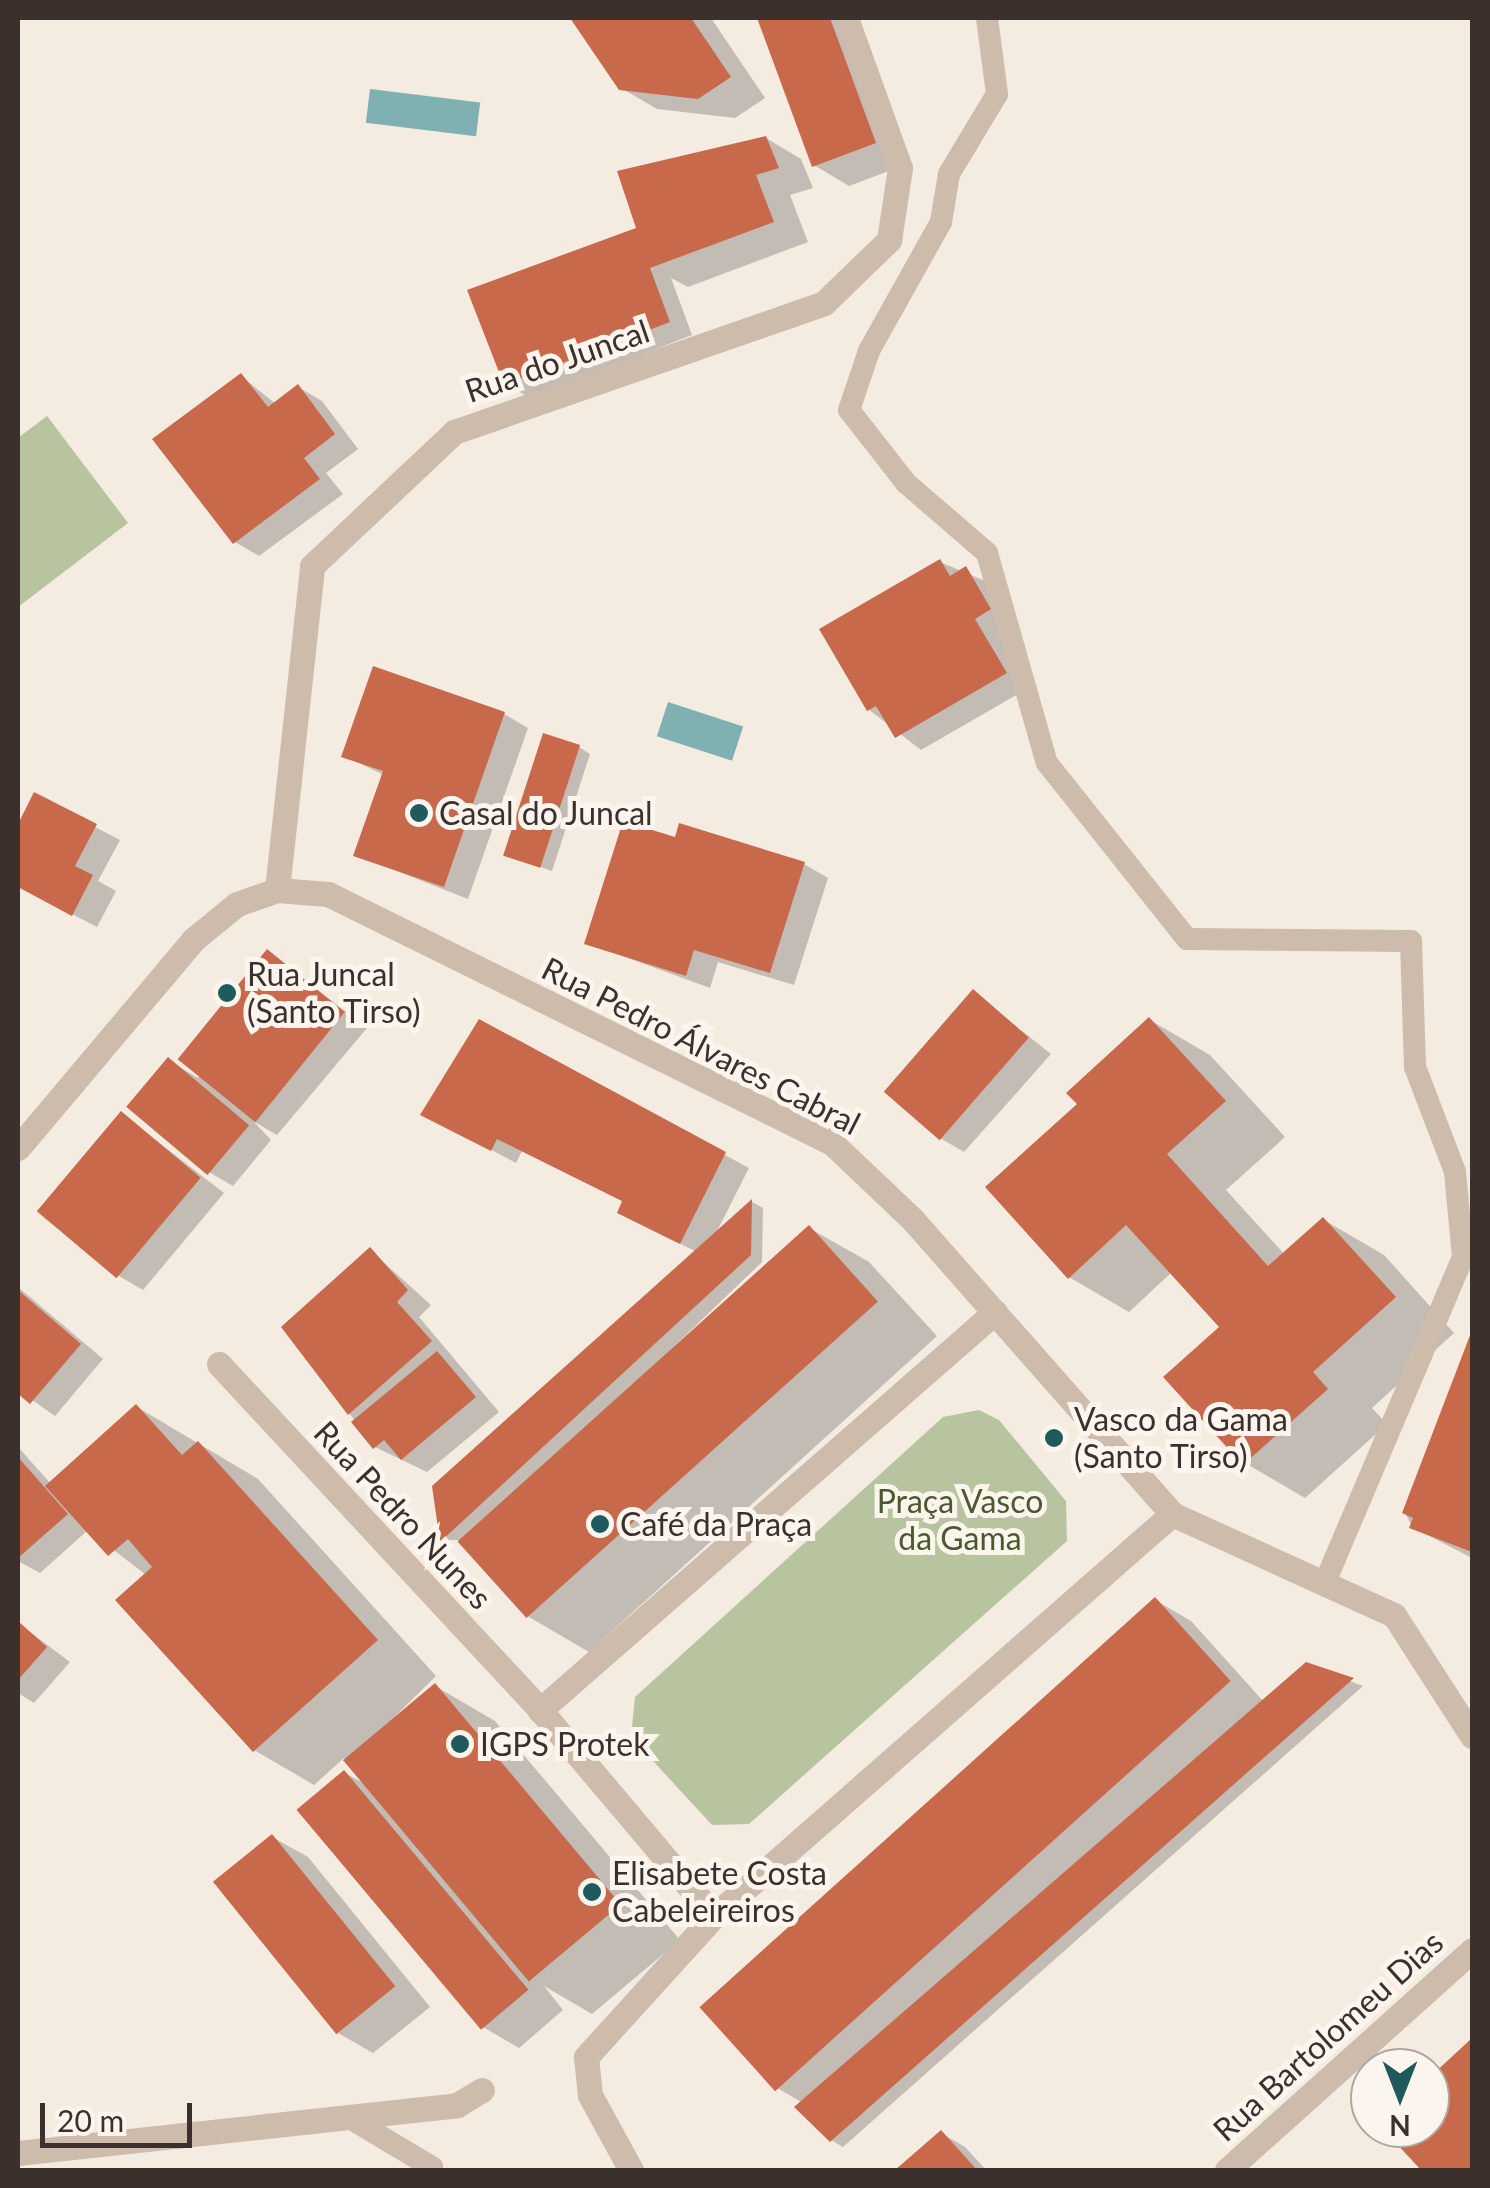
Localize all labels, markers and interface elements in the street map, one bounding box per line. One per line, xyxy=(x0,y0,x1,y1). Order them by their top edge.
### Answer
street label: Rua do Juncal xyxy=(459,311,655,411)
place label: Casal do Juncal xyxy=(439,794,654,832)
marker: Casal do Juncal xyxy=(408,802,430,824)
street label: Rua Pedro Álvares Cabral xyxy=(535,949,867,1143)
place label: Rua Juncal (Santo Tirso) xyxy=(247,956,422,1031)
marker: Rua Juncal (Santo Tirso) xyxy=(216,982,238,1004)
place label: Vasco da Gama (Santo Tirso) xyxy=(1074,1401,1288,1476)
street label: Rua Pedro Nunes xyxy=(306,1413,500,1617)
marker: Vasco da Gama (Santo Tirso) xyxy=(1043,1427,1065,1449)
park label: Praça Vasco da Gama xyxy=(876,1483,1044,1558)
place label: Café da Praça xyxy=(620,1505,812,1543)
marker: Café da Praça xyxy=(589,1513,611,1535)
place label: IGPS Protek xyxy=(480,1725,649,1763)
marker: IGPS Protek xyxy=(449,1733,471,1755)
place label: Elisabete Costa Cabeleireiros xyxy=(612,1855,827,1930)
marker: Elisabete Costa Cabeleireiros xyxy=(581,1881,603,1903)
street label: Rua Bartolomeu Dias xyxy=(1205,1923,1451,2149)
north arrow xyxy=(1350,2048,1450,2148)
scale bar xyxy=(45,2083,198,2145)
text: 20 m xyxy=(57,2102,124,2138)
text: N xyxy=(1389,2109,1411,2143)

